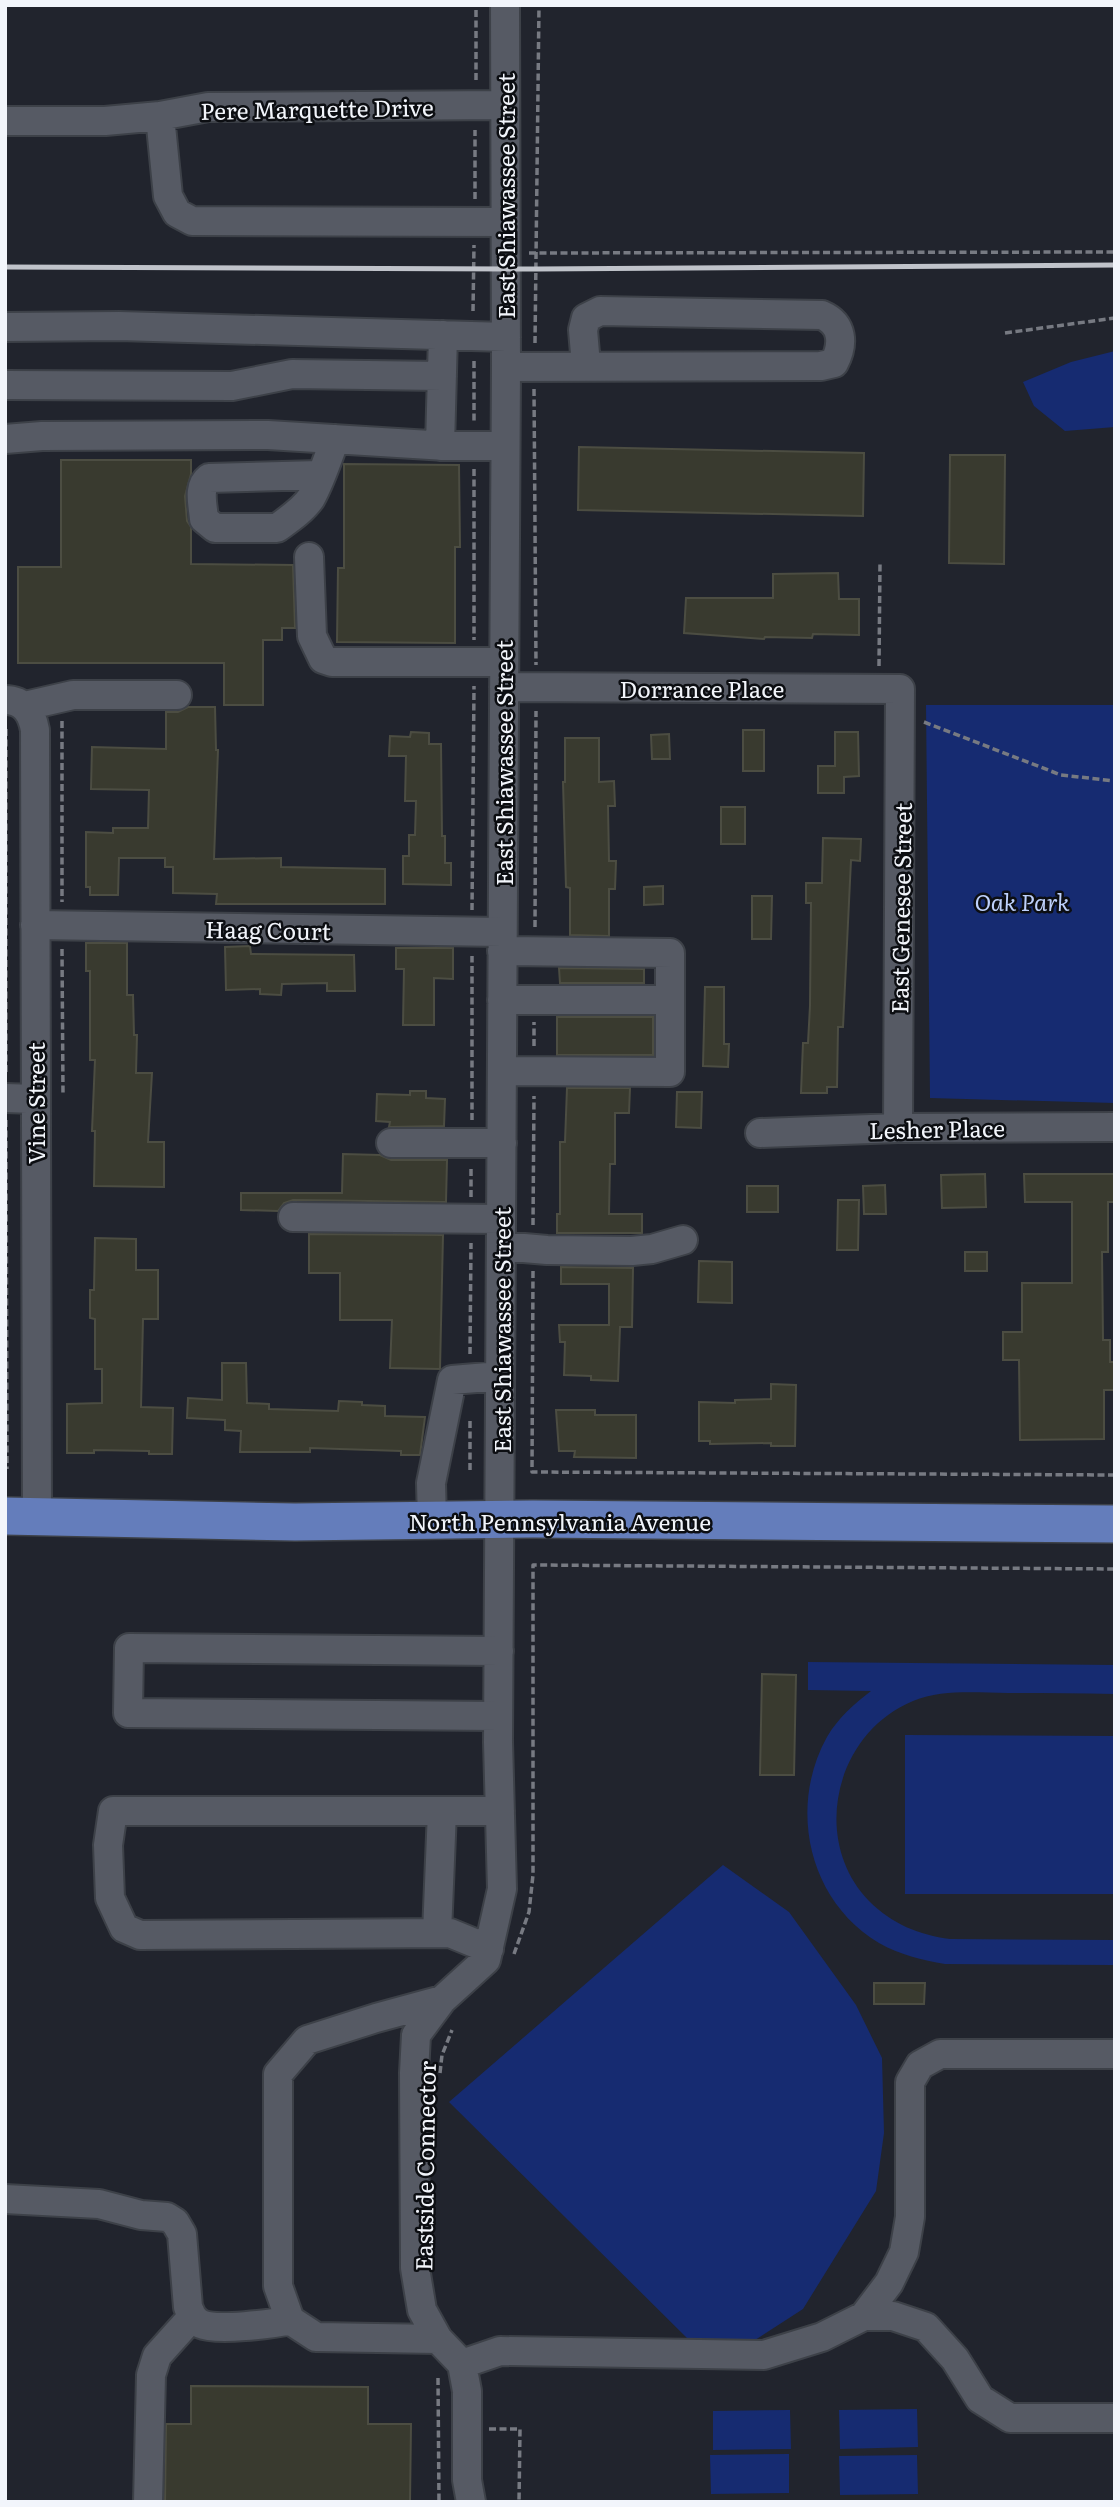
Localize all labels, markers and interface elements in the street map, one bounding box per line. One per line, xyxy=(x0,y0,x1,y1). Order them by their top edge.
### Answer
street label: East Shiawassee Street xyxy=(488,72,522,319)
street label: Pere Marquette Drive xyxy=(200,89,434,127)
street label: East Shiawassee Street xyxy=(486,639,520,886)
street label: Dorrance Place xyxy=(620,671,784,705)
street label: East Genesee Street xyxy=(881,801,919,1014)
park label: Oak Park xyxy=(974,884,1070,918)
street label: Haag Court xyxy=(205,911,332,947)
street label: Vine Street xyxy=(18,1041,52,1164)
street label: Lesher Place xyxy=(869,1110,1005,1146)
street label: East Shiawassee Street xyxy=(484,1206,518,1453)
street label: North Pennsylvania Avenue xyxy=(409,1504,711,1538)
street label: Eastside Connector xyxy=(405,2060,443,2271)

